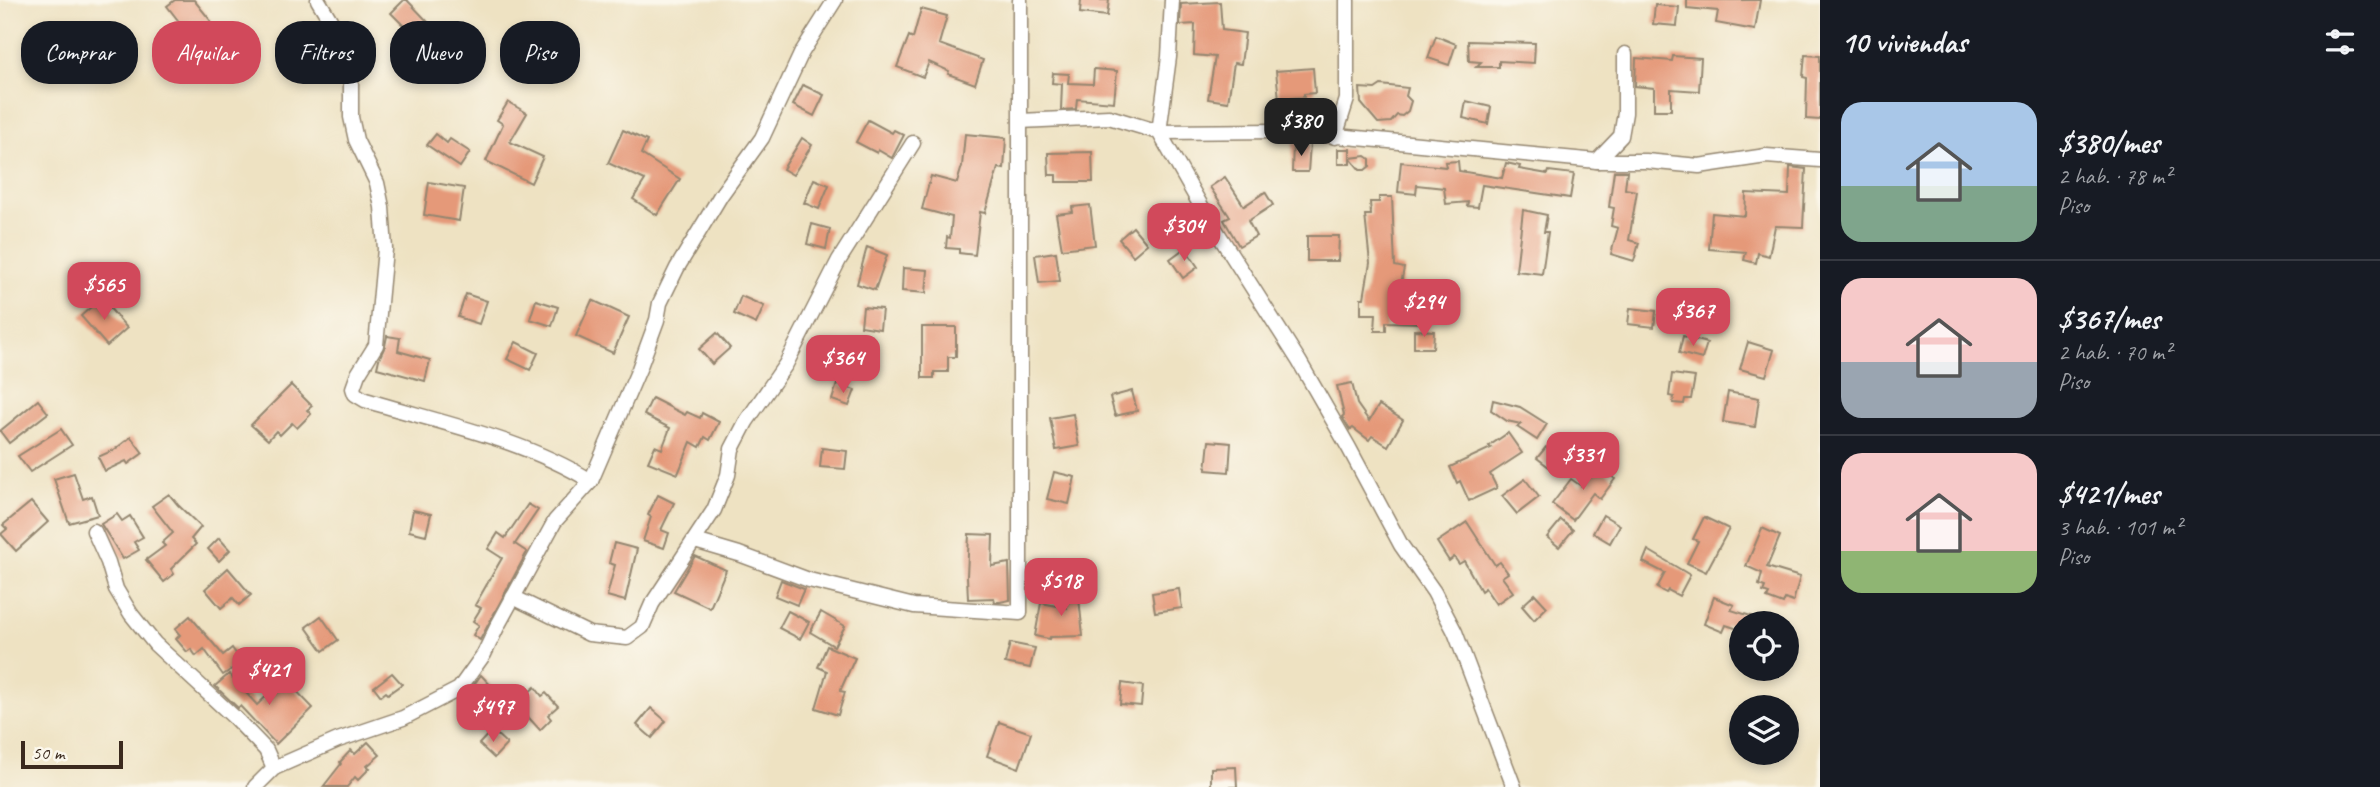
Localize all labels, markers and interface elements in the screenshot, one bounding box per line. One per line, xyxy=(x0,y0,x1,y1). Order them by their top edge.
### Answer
chip: Comprar xyxy=(21,21,138,84)
chip: Alquilar xyxy=(152,21,261,84)
chip: Filtros xyxy=(275,21,376,84)
chip: Nuevo xyxy=(390,21,486,84)
chip: Piso xyxy=(500,21,580,84)
text: 10 viviendas xyxy=(1841,23,1967,61)
icon: filters xyxy=(2321,23,2359,61)
pin: $380 xyxy=(1260,99,1342,158)
text: $380 xyxy=(1280,106,1322,135)
text: $380/mes xyxy=(2058,124,2160,162)
icon: home xyxy=(1897,130,1981,214)
text: 2 hab. · 78 m² xyxy=(2058,162,2171,191)
text: Piso xyxy=(2058,191,2089,220)
pin: $304 xyxy=(1143,204,1225,263)
text: $304 xyxy=(1163,211,1205,240)
pin: $565 xyxy=(63,262,145,322)
text: $565 xyxy=(83,270,125,299)
pin: $294 xyxy=(1383,280,1465,339)
text: $294 xyxy=(1403,287,1445,316)
pin: $367 xyxy=(1652,288,1734,348)
text: $367 xyxy=(1672,296,1714,325)
text: $367/mes xyxy=(2058,300,2160,338)
icon: home xyxy=(1897,306,1981,390)
pin: $364 xyxy=(802,336,884,395)
text: 2 hab. · 70 m² xyxy=(2058,338,2171,367)
text: $364 xyxy=(822,343,864,372)
text: Piso xyxy=(2058,367,2089,396)
pin: $331 xyxy=(1542,433,1624,492)
text: $331 xyxy=(1562,440,1604,469)
text: $421/mes xyxy=(2058,475,2160,513)
icon: home xyxy=(1897,481,1981,565)
text: 3 hab. · 101 m² xyxy=(2058,513,2182,542)
text: Piso xyxy=(2058,542,2089,571)
pin: $518 xyxy=(1020,558,1102,618)
text: $518 xyxy=(1040,566,1082,595)
map controls xyxy=(1729,611,1799,765)
button: locate xyxy=(1729,611,1799,681)
pin: $421 xyxy=(228,648,310,707)
text: $421 xyxy=(248,655,290,684)
pin: $497 xyxy=(452,684,534,744)
text: $497 xyxy=(472,692,514,721)
button: layers xyxy=(1729,695,1799,765)
scale bar xyxy=(21,738,122,770)
text: 50 m xyxy=(32,741,64,765)

